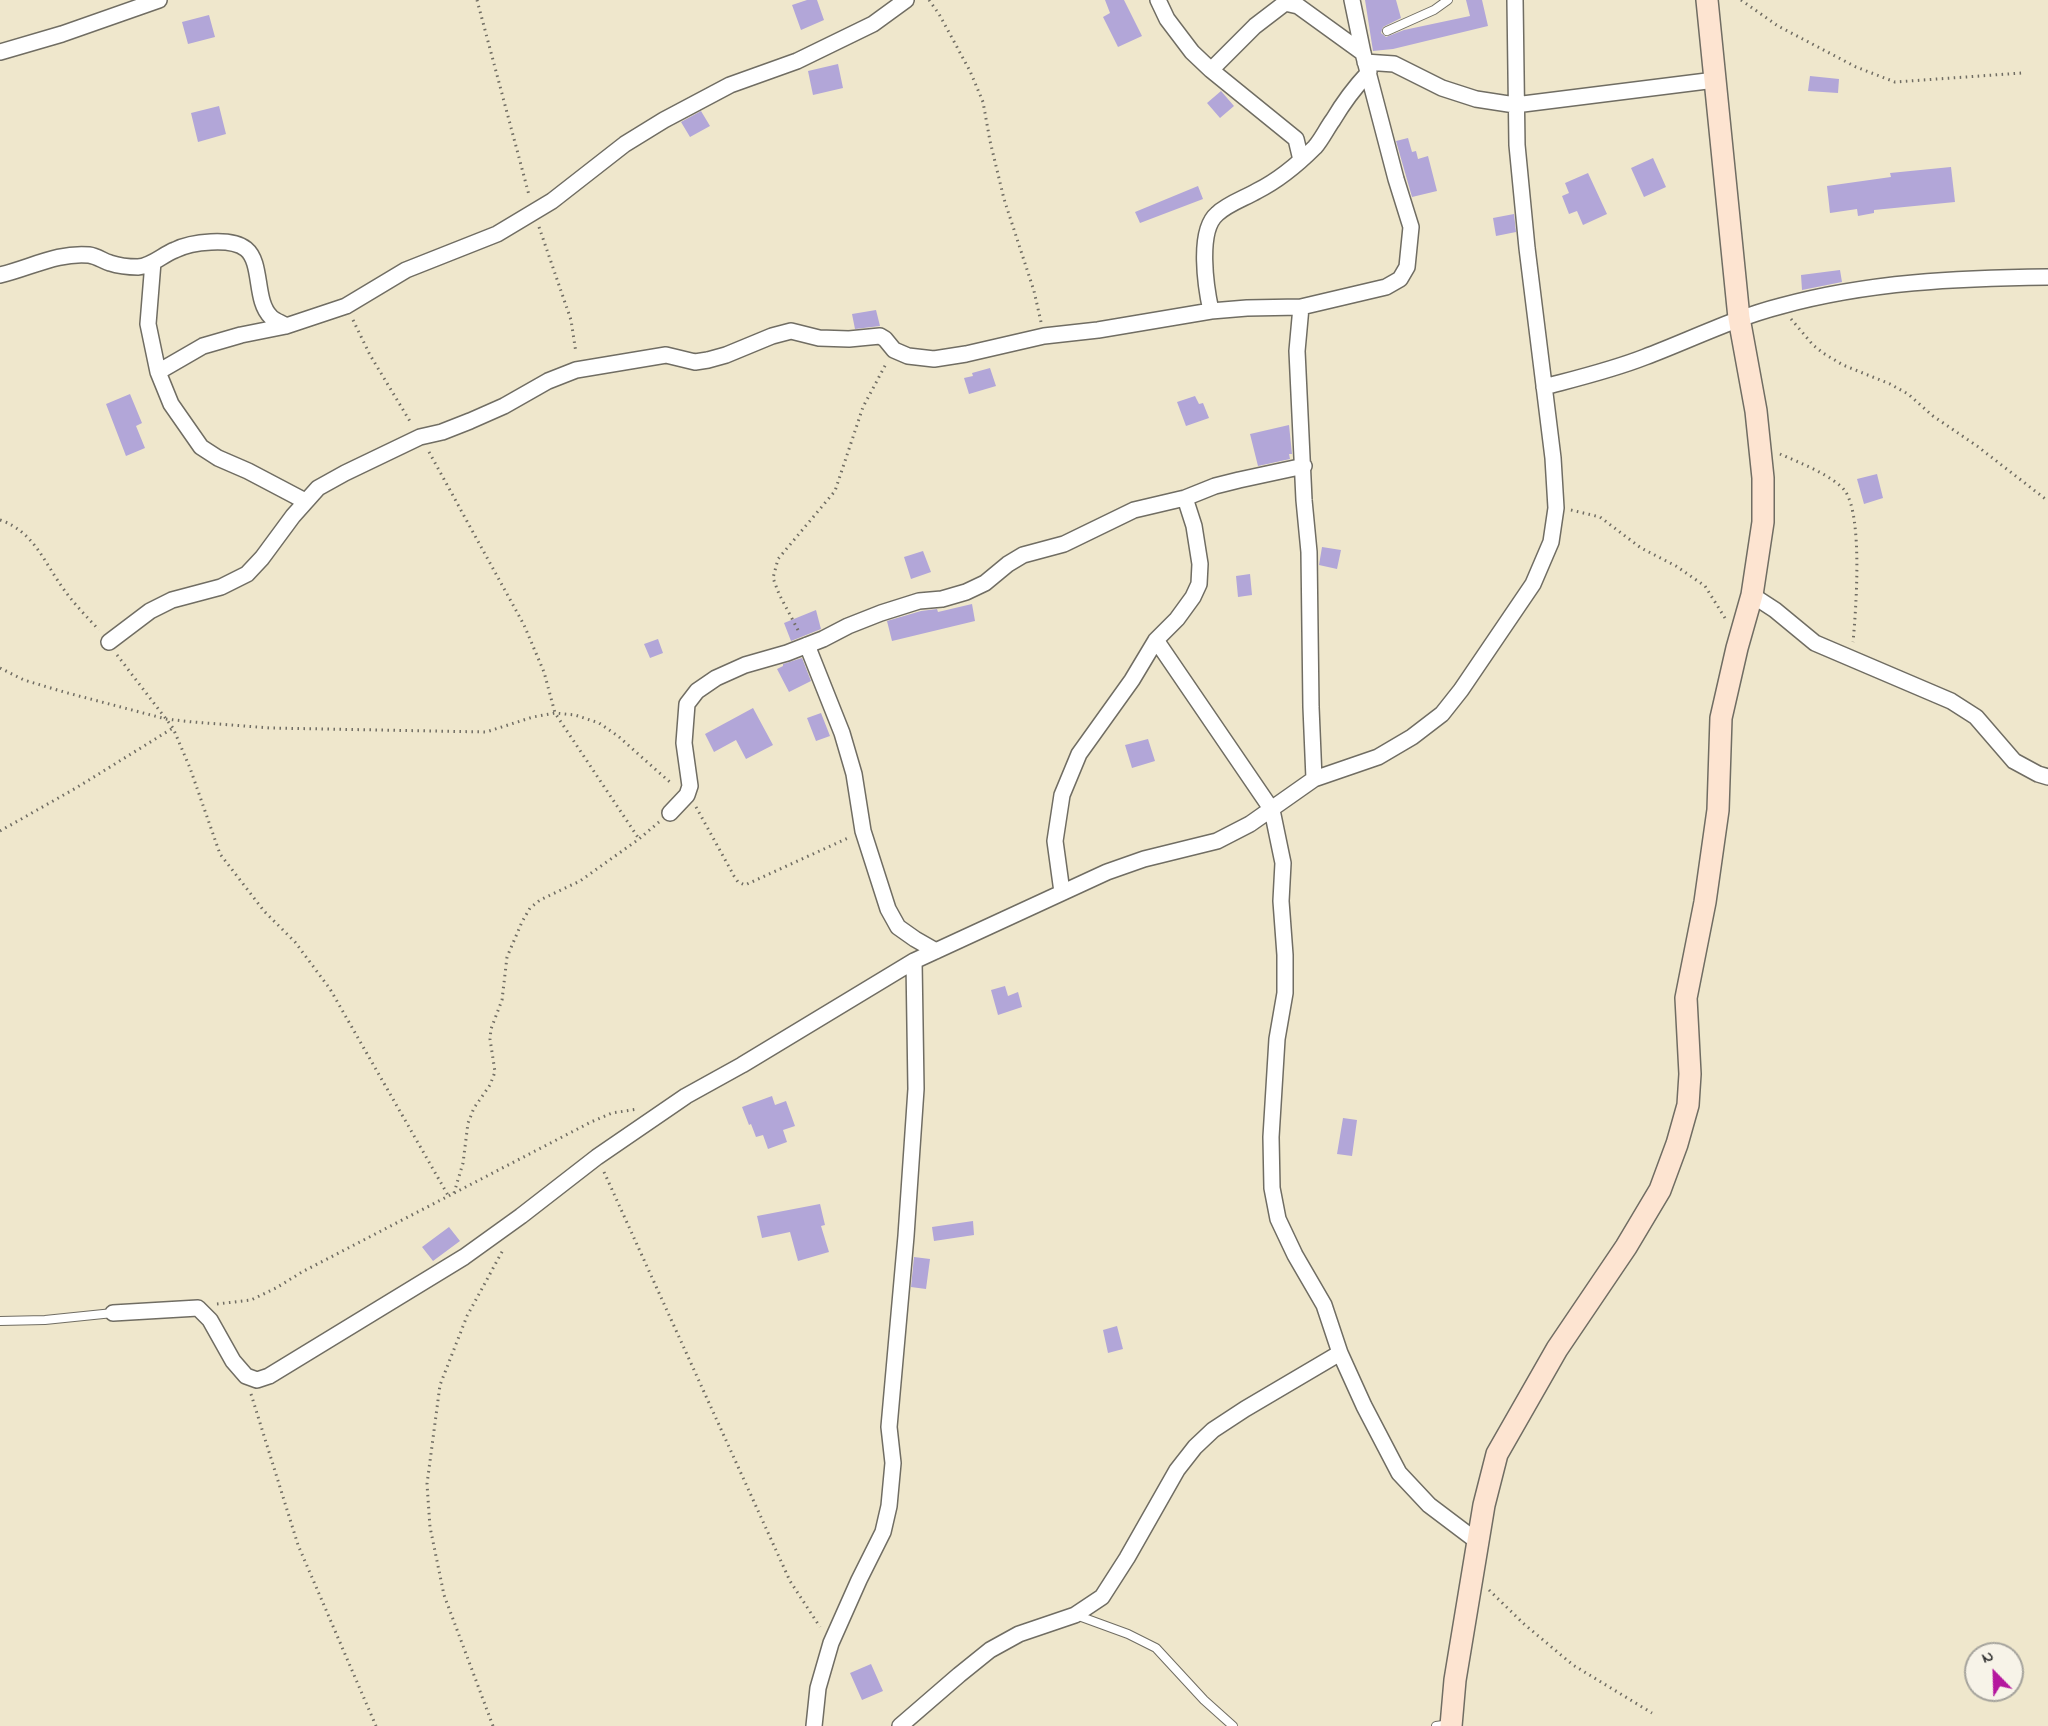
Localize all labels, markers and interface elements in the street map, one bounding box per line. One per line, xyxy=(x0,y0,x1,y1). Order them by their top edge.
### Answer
north arrow xyxy=(1964,1642,2024,1702)
text: N xyxy=(1978,1644,1997,1670)

